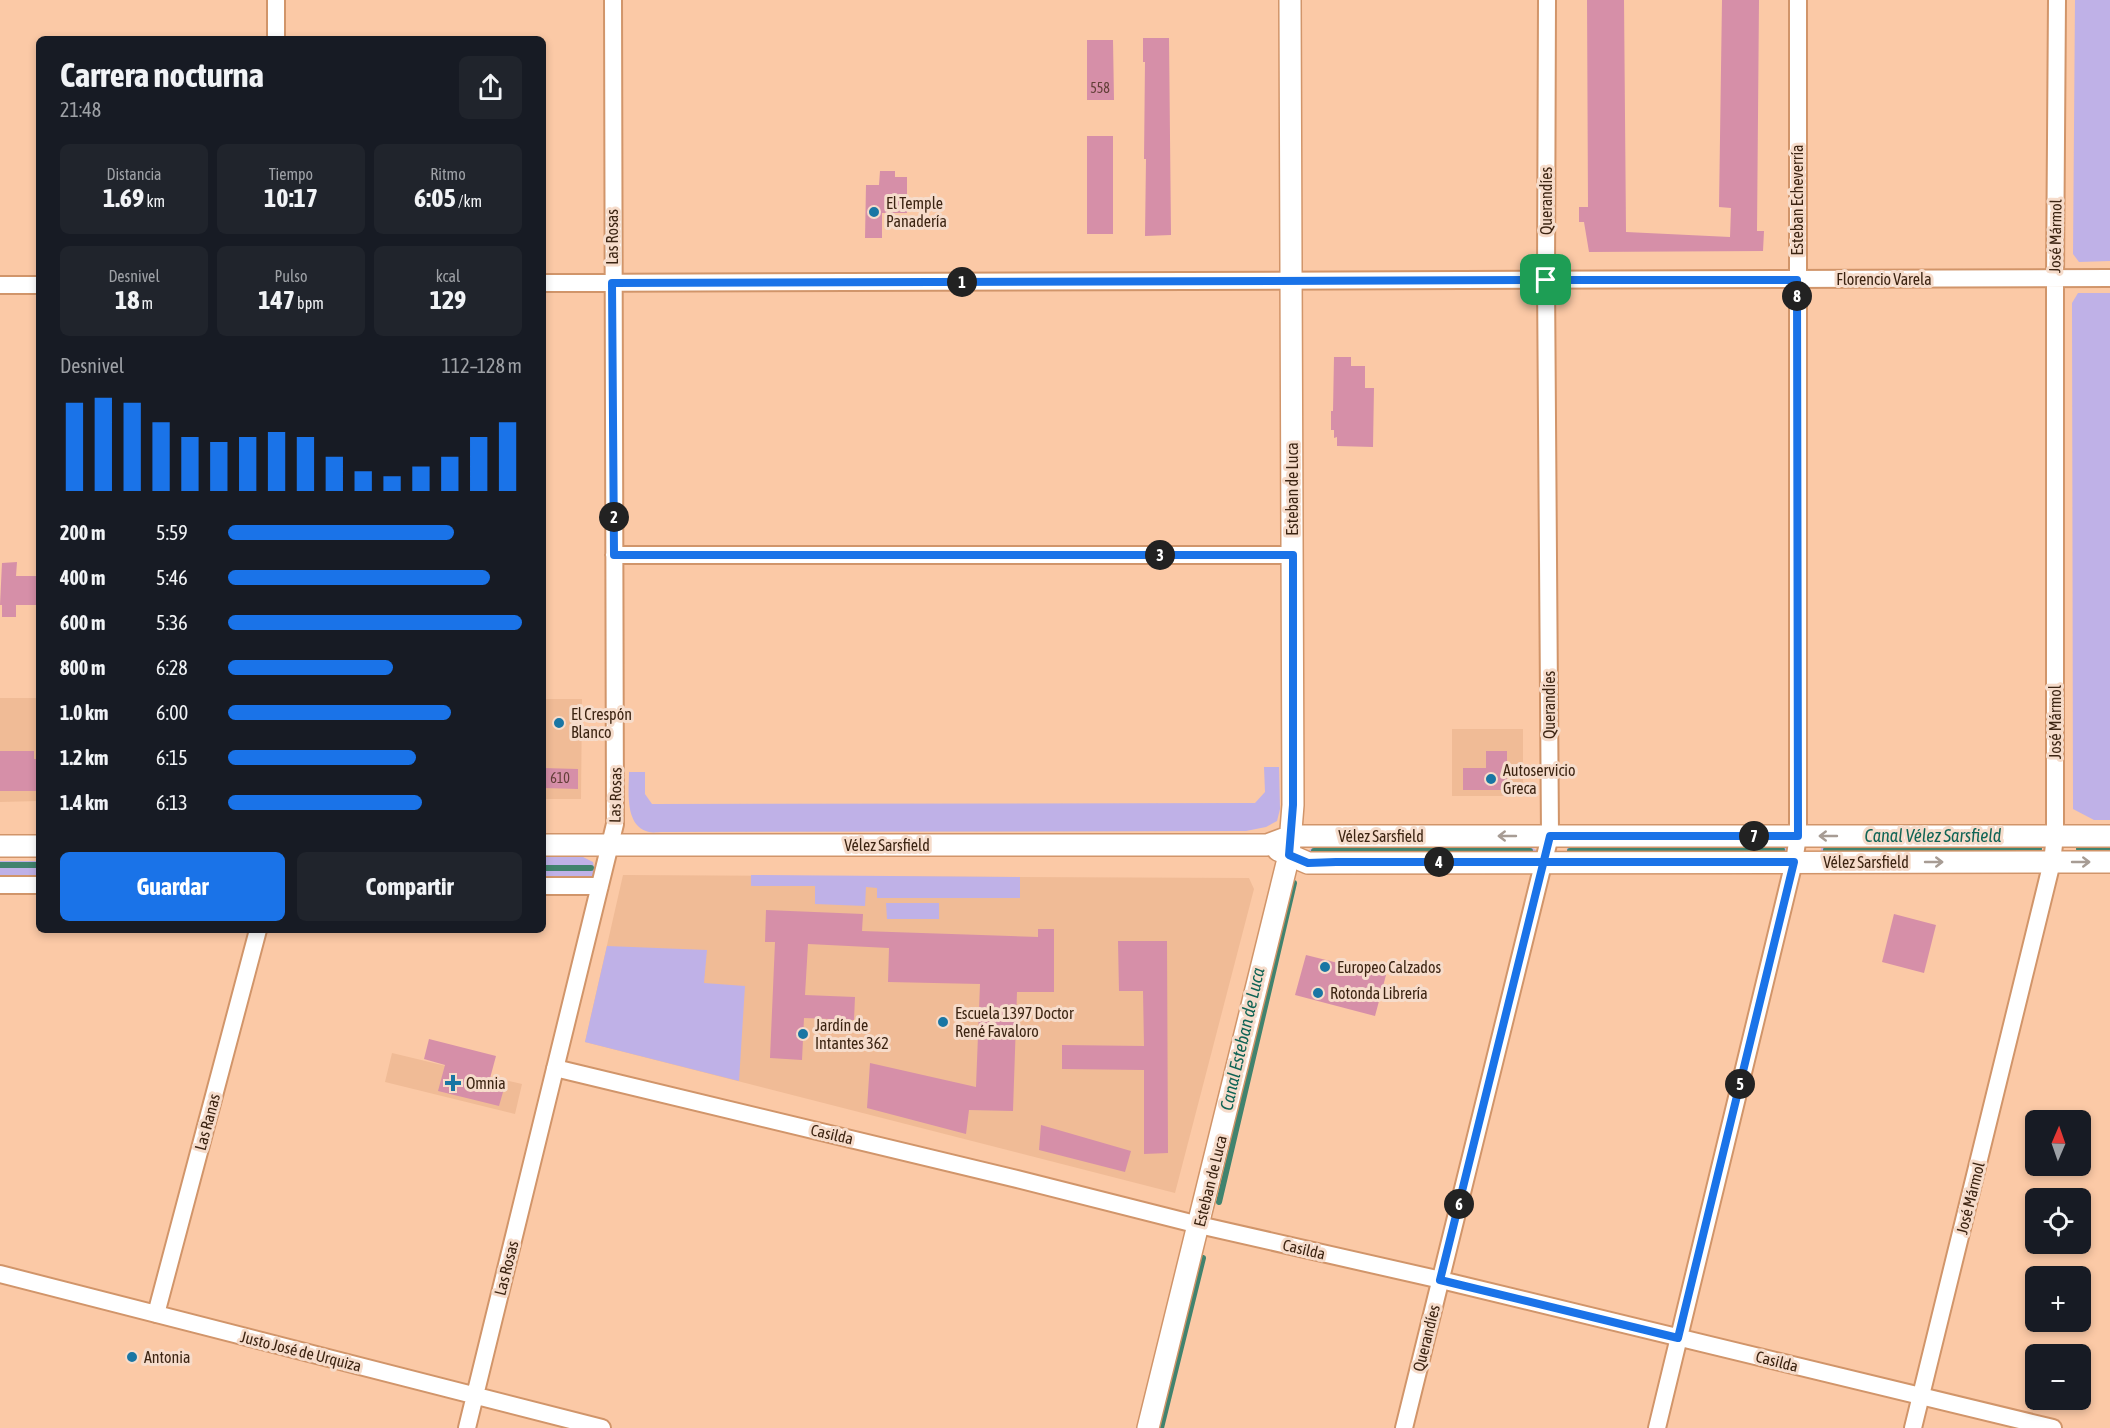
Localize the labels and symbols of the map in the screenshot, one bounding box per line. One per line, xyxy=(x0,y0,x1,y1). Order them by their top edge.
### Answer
house number: 558 xyxy=(1090,80,1110,96)
street label: Esteban Echeverría xyxy=(1788,144,1806,256)
street label: Querandíes xyxy=(1537,167,1555,235)
place label: El Temple Panadería xyxy=(886,194,947,230)
street label: José Mármol xyxy=(2045,198,2065,273)
marker: El Temple Panadería xyxy=(867,205,881,219)
street label: Las Rosas xyxy=(603,209,621,265)
pin xyxy=(1520,254,1571,305)
pin: 1 xyxy=(947,267,977,297)
street label: Florencio Varela xyxy=(1836,270,1932,288)
pin: 8 xyxy=(1782,281,1812,311)
street label: Esteban de Luca xyxy=(1283,442,1301,536)
pin: 2 xyxy=(599,502,629,532)
pin: 3 xyxy=(1145,540,1175,570)
street label: Querandíes xyxy=(1540,671,1558,739)
street label: José Mármol xyxy=(2046,684,2064,759)
place label: El Crespón Blanco xyxy=(571,705,632,741)
marker: El Crespón Blanco xyxy=(552,716,566,730)
place label: Autoservicio Greca xyxy=(1503,761,1576,797)
street label: Las Rosas xyxy=(606,767,624,823)
house number: 610 xyxy=(550,770,570,786)
marker: Autoservicio Greca xyxy=(1484,772,1498,786)
pin: 7 xyxy=(1739,821,1769,851)
water label: Canal Vélez Sarsfield xyxy=(1865,825,2002,846)
street label: Vélez Sarsfield xyxy=(1338,827,1424,845)
one-way arrow xyxy=(1498,830,1518,842)
one-way arrow xyxy=(1819,830,1839,842)
street label: Vélez Sarsfield xyxy=(844,836,930,854)
pin: 4 xyxy=(1424,847,1454,877)
street label: Vélez Sarsfield xyxy=(1823,853,1909,871)
one-way arrow xyxy=(1924,856,1944,868)
one-way arrow xyxy=(2071,856,2091,868)
place label: Europeo Calzados xyxy=(1337,958,1441,977)
marker: Europeo Calzados xyxy=(1318,960,1332,974)
water label: Canal Esteban de Luca xyxy=(1215,965,1269,1112)
place label: Rotonda Librería xyxy=(1330,984,1428,1002)
marker: Rotonda Librería xyxy=(1311,986,1325,1000)
place label: Escuela 1397 Doctor René Favaloro xyxy=(955,1004,1074,1040)
marker: Escuela 1397 Doctor René Favaloro xyxy=(936,1015,950,1029)
place label: Jardín de Intantes 362 xyxy=(815,1016,889,1052)
marker: Jardín de Intantes 362 xyxy=(796,1027,810,1041)
pin: 5 xyxy=(1725,1069,1755,1099)
marker: Omnia xyxy=(444,1074,462,1092)
place label: Omnia xyxy=(466,1074,506,1092)
street label: Las Ranas xyxy=(191,1091,223,1152)
north arrow xyxy=(2025,1110,2091,1176)
street label: Casilda xyxy=(809,1120,855,1148)
street label: Esteban de Luca xyxy=(1190,1133,1230,1229)
street label: José Mármol xyxy=(1952,1159,1988,1236)
pin: 6 xyxy=(1444,1189,1474,1219)
street label: Casilda xyxy=(1281,1235,1327,1263)
street label: Las Rosas xyxy=(491,1238,522,1297)
street label: Querandíes xyxy=(1409,1302,1443,1373)
street label: Justo José de Urquiza xyxy=(239,1327,363,1376)
street label: Casilda xyxy=(1754,1347,1800,1375)
place label: Antonia xyxy=(144,1348,190,1366)
marker: Antonia xyxy=(125,1350,139,1364)

